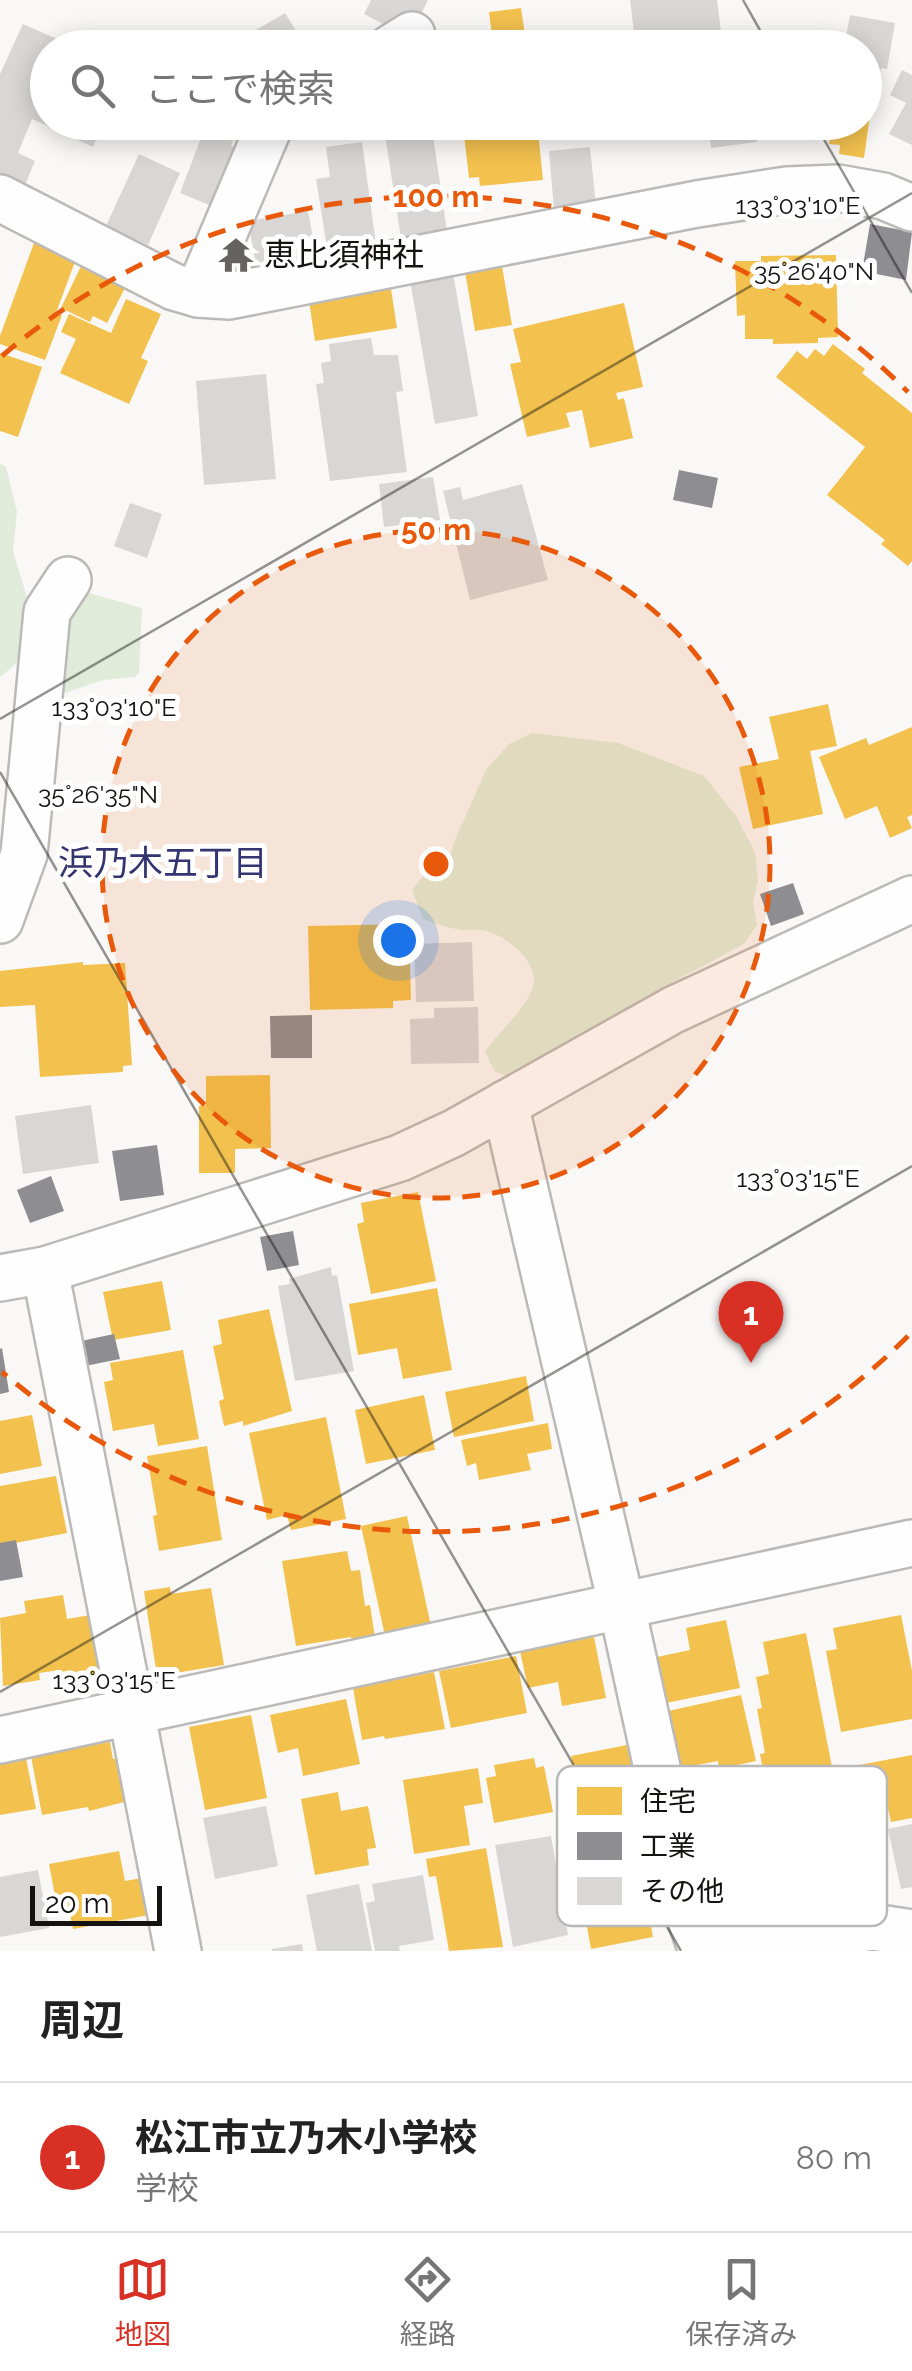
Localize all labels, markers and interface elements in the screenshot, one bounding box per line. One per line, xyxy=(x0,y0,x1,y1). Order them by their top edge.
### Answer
search box xyxy=(30,30,882,140)
icon: search xyxy=(65,58,120,113)
text: ここで検索 xyxy=(145,66,335,111)
text: 100 m xyxy=(393,179,479,214)
text: 133°03'10"E xyxy=(736,190,860,220)
temple icon: 恵比須神社 xyxy=(217,236,255,274)
place label: 恵比須神社 xyxy=(264,236,424,273)
text: 35°26'40"N xyxy=(754,256,874,286)
text: 50 m xyxy=(401,512,471,547)
text: 133°03'10"E xyxy=(52,692,176,722)
text: 35°26'35"N xyxy=(38,779,158,809)
district label: 浜乃木五丁目 xyxy=(58,842,268,883)
centre of rings xyxy=(418,846,454,882)
your location xyxy=(373,915,424,966)
text: 133°03'15"E xyxy=(736,1163,860,1193)
pin: 1 xyxy=(718,1280,784,1363)
text: 133°03'15"E xyxy=(52,1665,176,1695)
legend xyxy=(557,1766,887,1926)
text: 住宅 xyxy=(640,1785,696,1818)
text: 工業 xyxy=(640,1830,696,1863)
text: その他 xyxy=(640,1875,724,1908)
scale bar xyxy=(30,1881,162,1926)
text: 20 m xyxy=(45,1887,110,1920)
text: 周辺 xyxy=(40,1996,124,2045)
text: 松江市立乃木小学校 xyxy=(135,2115,477,2160)
text: 1 xyxy=(65,2139,80,2176)
text: 80 m xyxy=(796,2139,872,2176)
text: 学校 xyxy=(135,2169,199,2206)
tab: 地図 xyxy=(115,2252,171,2352)
tab: 経路 xyxy=(400,2252,456,2352)
tab: 保存済み xyxy=(685,2252,797,2352)

